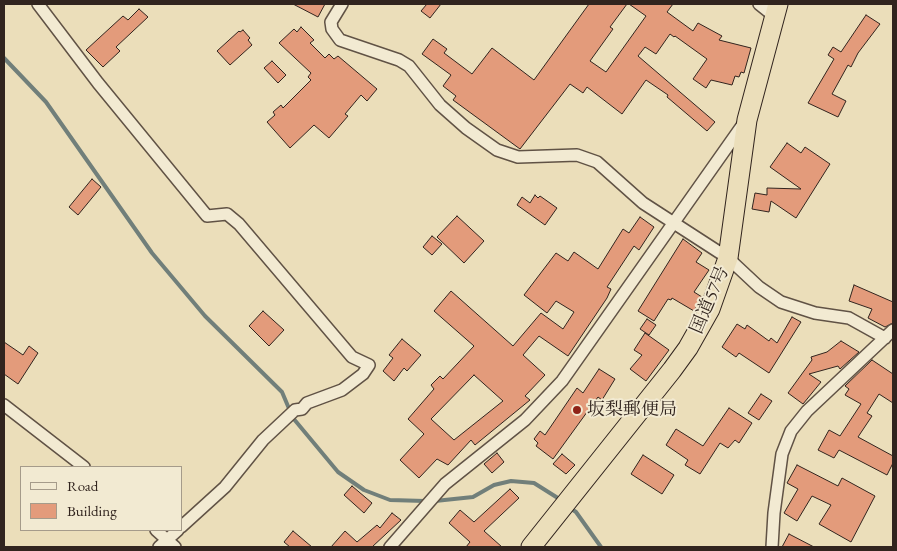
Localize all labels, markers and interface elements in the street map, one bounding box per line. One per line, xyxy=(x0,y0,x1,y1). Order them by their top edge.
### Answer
street label: 国道57号 xyxy=(686,263,734,337)
place label: 坂梨郵便局 xyxy=(587,399,677,421)
marker: 坂梨郵便局 xyxy=(571,404,583,416)
legend xyxy=(20,466,182,531)
text: Road xyxy=(67,476,98,495)
text: Building xyxy=(67,501,117,520)

